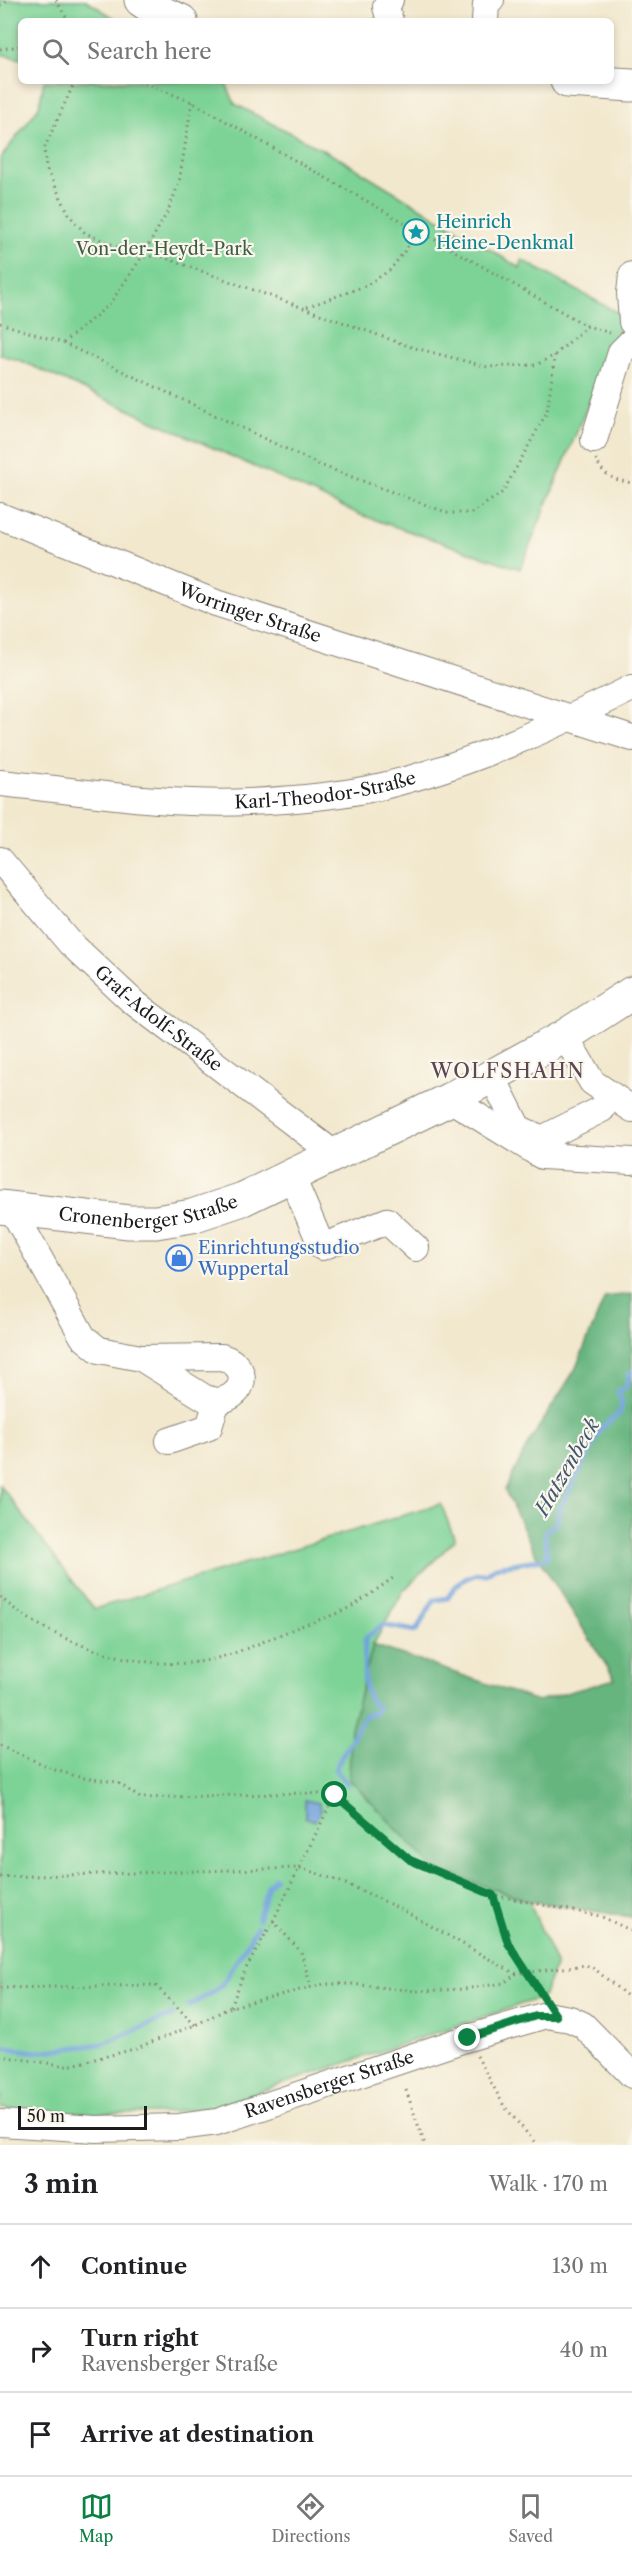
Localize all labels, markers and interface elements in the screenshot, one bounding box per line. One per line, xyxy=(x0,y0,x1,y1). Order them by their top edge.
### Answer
search box xyxy=(18,18,614,84)
icon: search xyxy=(39,35,72,68)
text: Search here xyxy=(87,38,212,65)
place label: Heinrich Heine-Denkmal xyxy=(436,211,574,254)
place icon: Heinrich Heine-Denkmal xyxy=(401,217,431,247)
park label: Von-der-Heydt-Park xyxy=(75,238,254,260)
street label: Worringer Straße xyxy=(174,578,324,647)
street label: Karl-Theodor-Straße xyxy=(234,767,418,814)
street label: Graf-Adolf-Straße xyxy=(90,961,226,1076)
district label: WOLFSHAHN xyxy=(430,1059,585,1083)
street label: Cronenberger Straße xyxy=(57,1191,241,1234)
place label: Einrichtungsstudio Wuppertal xyxy=(197,1237,360,1280)
shop icon: Einrichtungsstudio Wuppertal xyxy=(164,1243,194,1273)
water label: Hatzenbeck xyxy=(528,1414,605,1522)
route start xyxy=(321,1781,347,1807)
route end xyxy=(454,2024,480,2050)
street label: Ravensberger Straße xyxy=(242,2046,417,2123)
scale bar xyxy=(18,2103,147,2130)
text: 50 m xyxy=(27,2106,65,2126)
text: 3 min xyxy=(24,2168,98,2200)
text: Walk · 170 m xyxy=(489,2172,608,2196)
icon: ahead xyxy=(24,2250,57,2283)
text: Continue xyxy=(81,2253,187,2280)
text: 130 m xyxy=(552,2254,608,2278)
text: Turn right xyxy=(81,2325,199,2352)
icon: right xyxy=(24,2334,57,2367)
text: 40 m xyxy=(560,2338,608,2362)
text: Ravensberger Straße xyxy=(81,2352,278,2376)
icon: arrive xyxy=(24,2418,57,2451)
text: Arrive at destination xyxy=(81,2421,314,2448)
tab: Map xyxy=(79,2490,113,2546)
tab: Directions xyxy=(271,2490,350,2546)
tab: Saved xyxy=(509,2490,553,2546)

